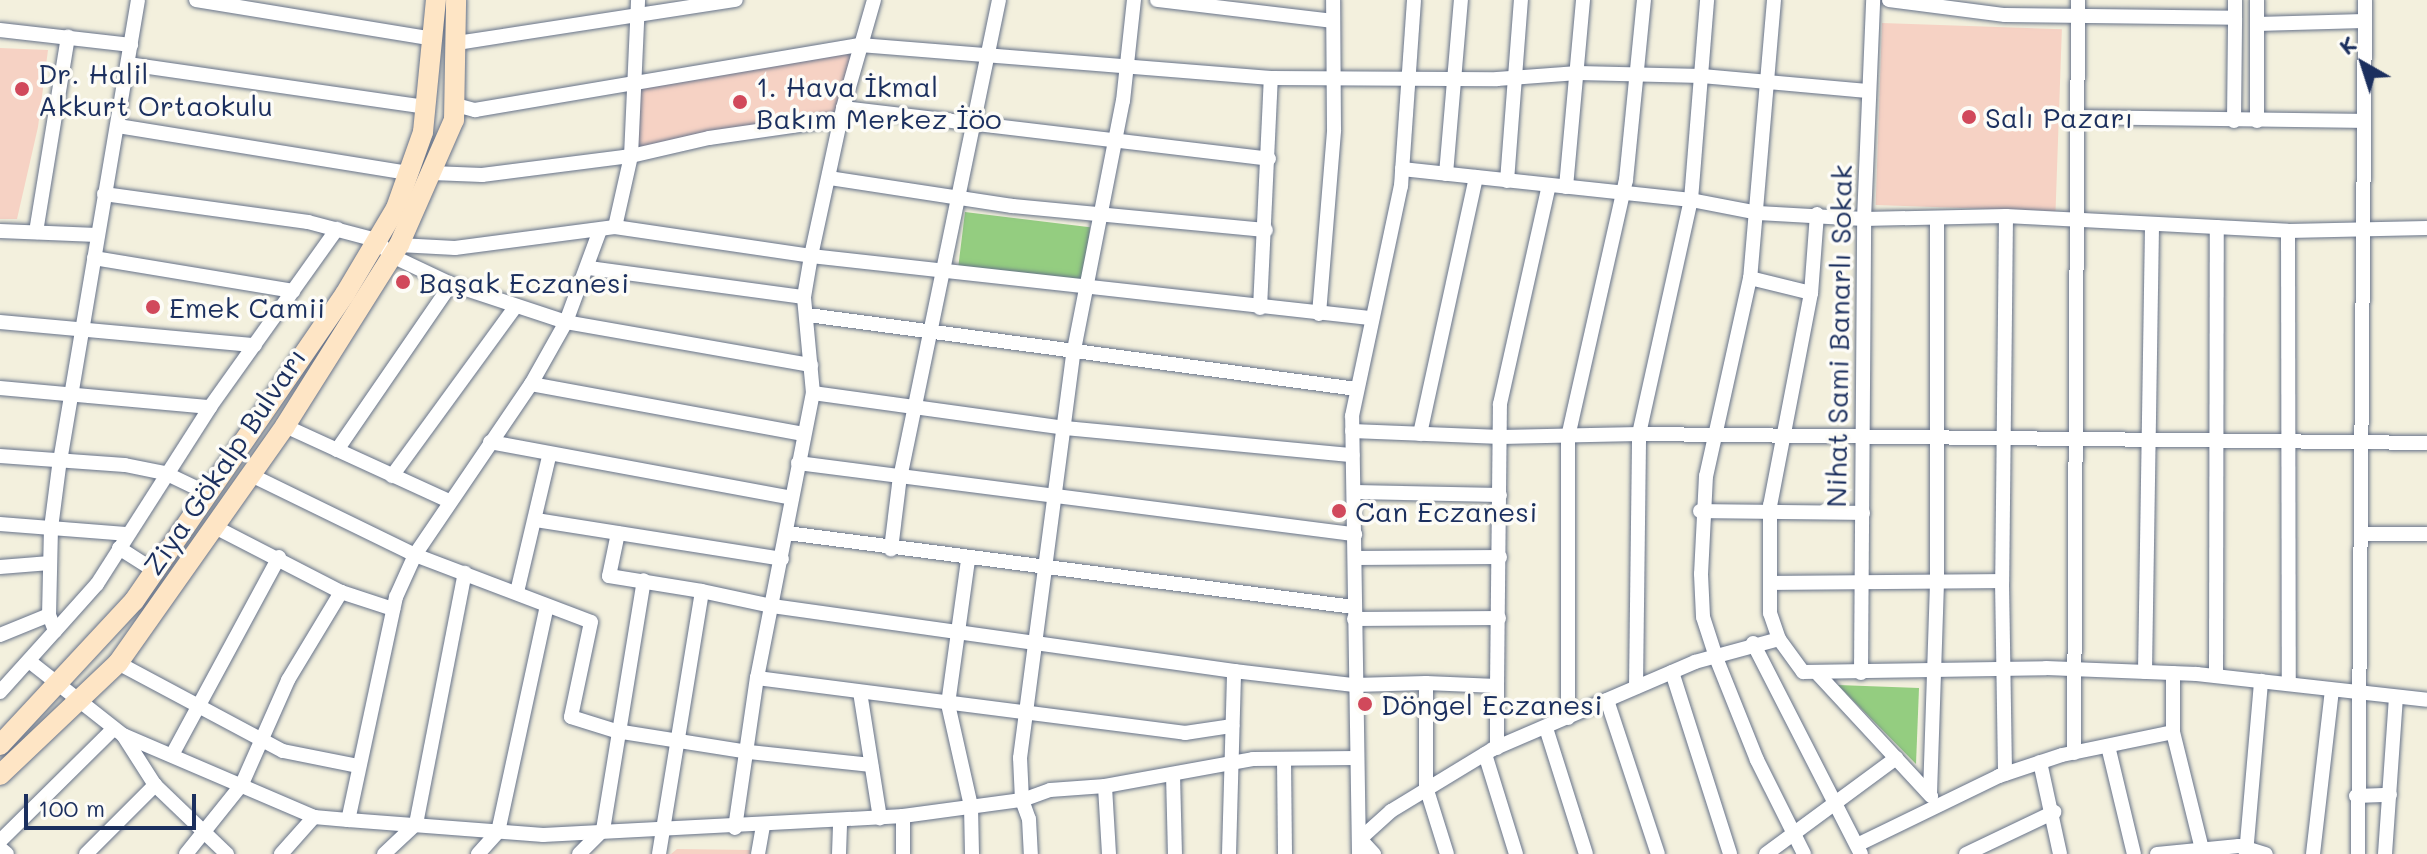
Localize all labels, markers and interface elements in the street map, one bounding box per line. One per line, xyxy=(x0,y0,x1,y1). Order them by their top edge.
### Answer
north arrow xyxy=(2323,24,2403,104)
text: K xyxy=(2333,29,2362,61)
place label: Dr. Halil Akkurt Ortaokulu xyxy=(38,56,273,122)
place label: 1. Hava İkmal Bakım Merkez İöo xyxy=(756,69,1002,135)
marker: Dr. Halil Akkurt Ortaokulu xyxy=(13,80,31,98)
marker: 1. Hava İkmal Bakım Merkez İöo xyxy=(731,93,749,111)
place label: Salı Pazarı xyxy=(1985,100,2133,134)
marker: Salı Pazarı xyxy=(1960,108,1978,126)
street label: Nihat Sami Banarlı Sokak xyxy=(1818,164,1858,508)
place label: Başak Eczanesi xyxy=(419,265,629,299)
marker: Başak Eczanesi xyxy=(394,273,412,291)
place label: Emek Camii xyxy=(169,290,325,324)
marker: Emek Camii xyxy=(144,298,162,316)
street label: Ziya Gökalp Bulvarı xyxy=(136,341,312,581)
place label: Can Eczanesi xyxy=(1355,494,1537,528)
marker: Can Eczanesi xyxy=(1330,502,1348,520)
place label: Döngel Eczanesi xyxy=(1381,687,1602,721)
marker: Döngel Eczanesi xyxy=(1356,695,1374,713)
scale bar xyxy=(28,778,200,828)
text: 100 m xyxy=(38,792,105,823)

